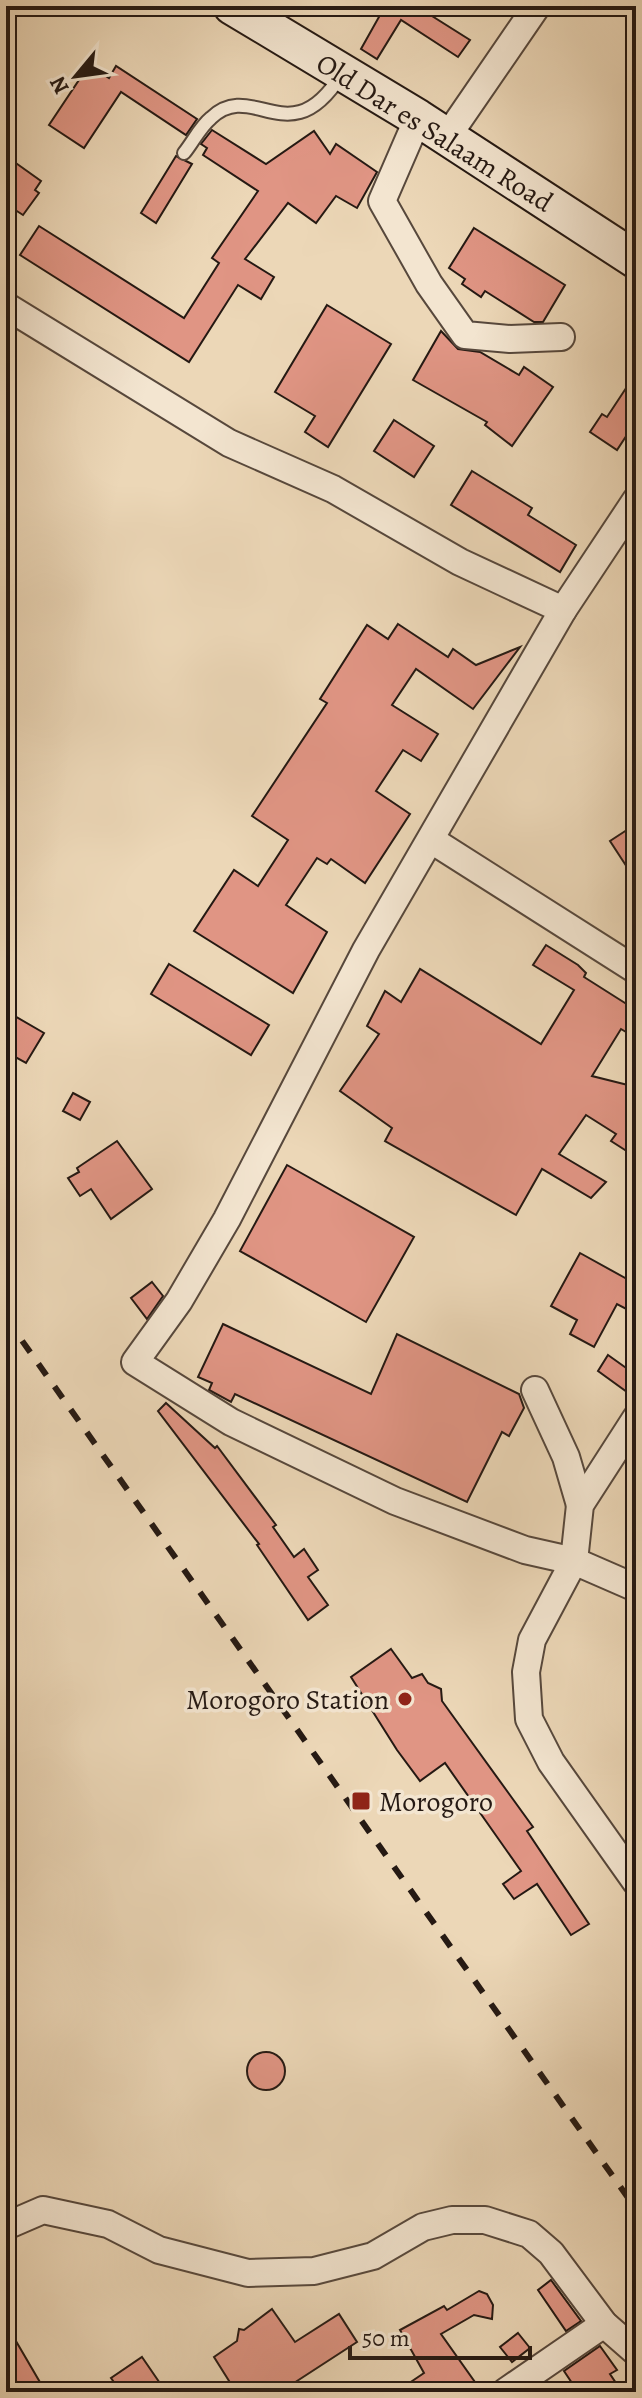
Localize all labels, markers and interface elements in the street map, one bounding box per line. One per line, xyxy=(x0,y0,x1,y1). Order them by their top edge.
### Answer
north arrow xyxy=(36,36,116,116)
street label: Old Dar es Salaam Road xyxy=(309,45,561,222)
text: N xyxy=(42,71,76,99)
place label: Morogoro Station xyxy=(186,1681,389,1719)
marker: Morogoro Station xyxy=(396,1690,414,1708)
place label: Morogoro xyxy=(379,1783,493,1821)
marker: Morogoro xyxy=(350,1790,372,1812)
scale bar xyxy=(350,2310,530,2360)
text: 50 m xyxy=(362,2322,410,2354)

